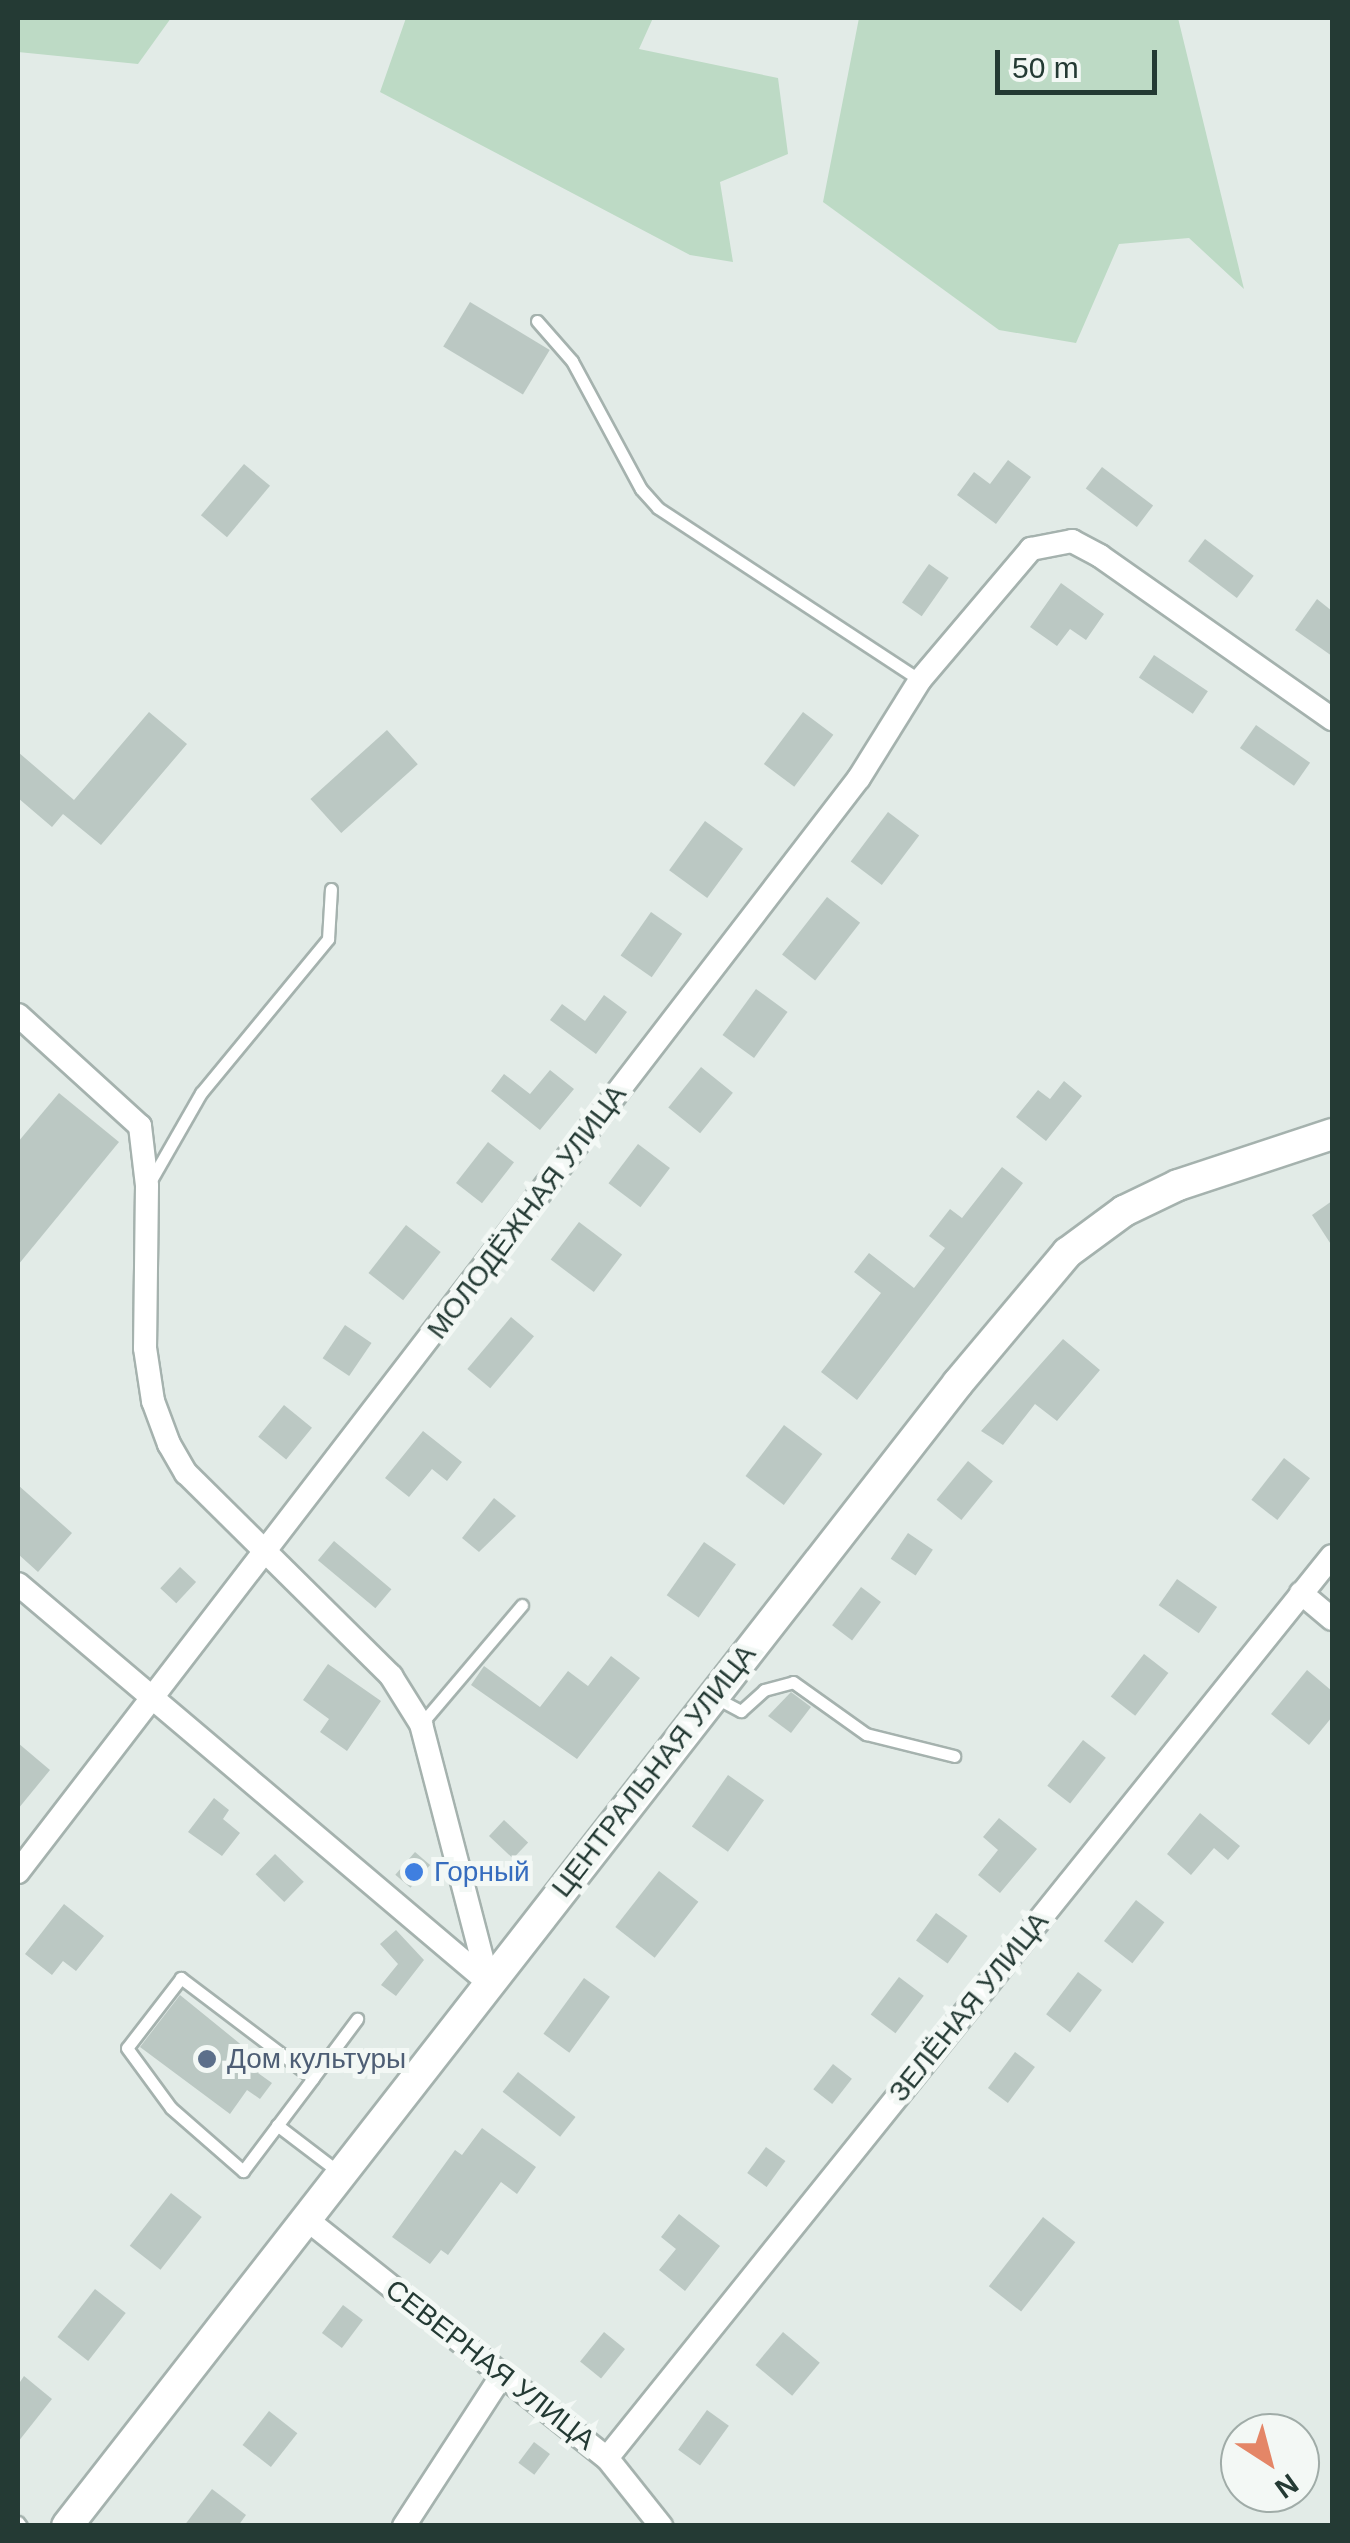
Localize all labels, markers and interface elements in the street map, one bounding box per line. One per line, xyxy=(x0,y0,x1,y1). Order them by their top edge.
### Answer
scale bar xyxy=(1000,30,1162,92)
text: 50 m xyxy=(1012,51,1079,84)
street label: МОЛОДЁЖНАЯ УЛИЦА xyxy=(420,1078,634,1346)
street label: ЦЕНТРАЛЬНАЯ УЛИЦА xyxy=(545,1638,763,1904)
place label: Горный xyxy=(434,1855,530,1889)
marker: Горный xyxy=(403,1861,425,1883)
street label: ЗЕЛЁНАЯ УЛИЦА xyxy=(882,1905,1056,2109)
place label: Дом культуры xyxy=(227,2042,406,2076)
marker: Дом культуры xyxy=(196,2048,218,2070)
street label: СЕВЕРНАЯ УЛИЦА xyxy=(379,2273,601,2457)
north arrow xyxy=(1220,2413,1320,2513)
text: N xyxy=(1269,2468,1304,2505)

